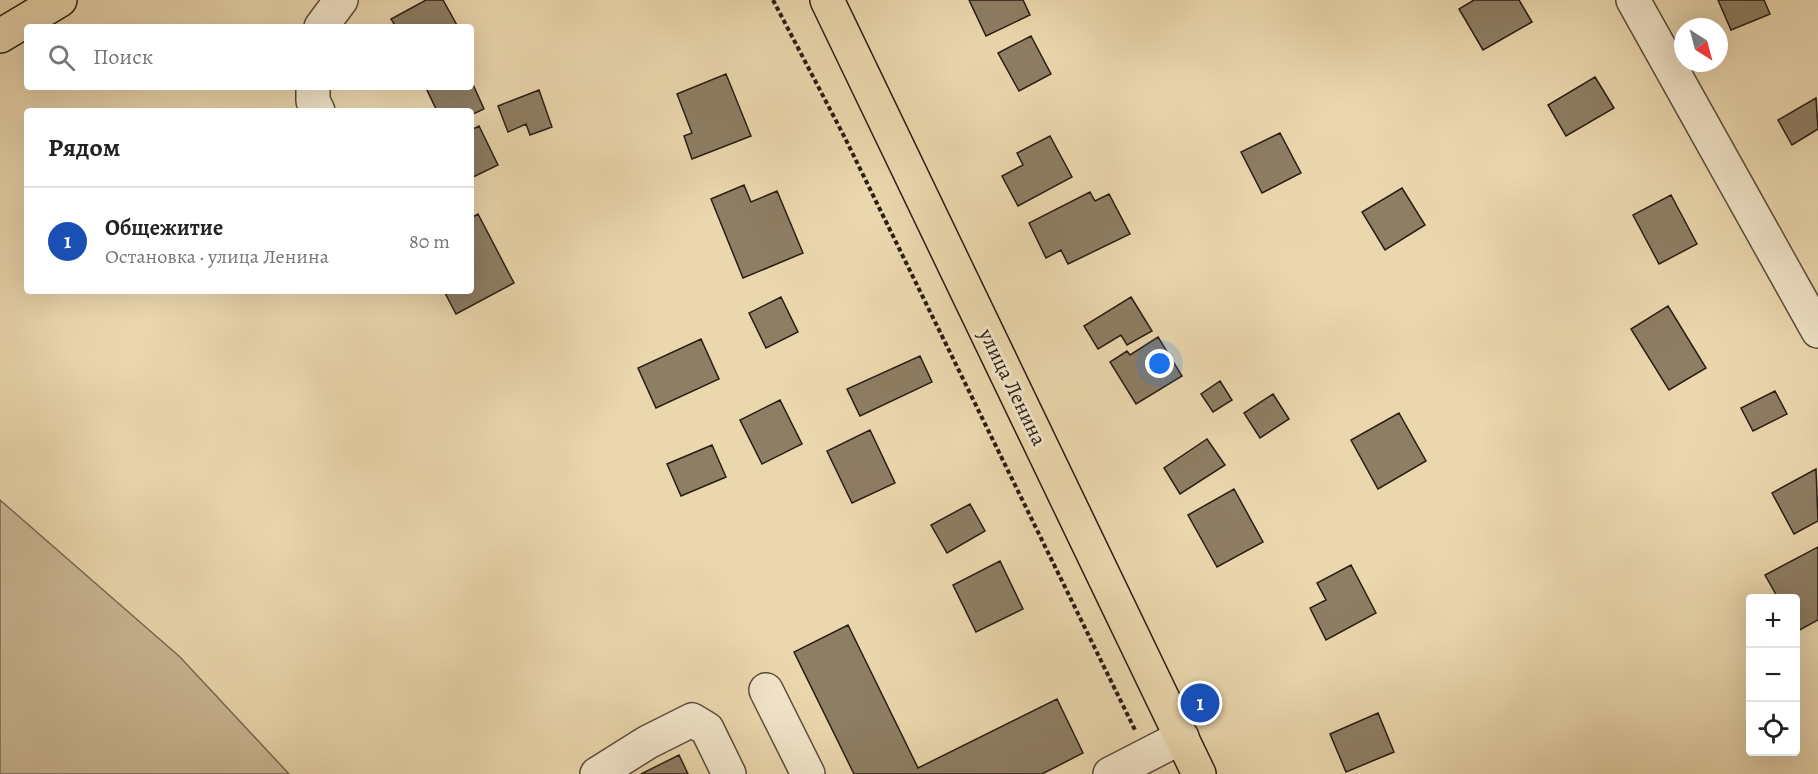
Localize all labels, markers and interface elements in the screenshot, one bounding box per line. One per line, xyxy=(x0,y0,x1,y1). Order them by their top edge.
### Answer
north arrow xyxy=(1674,18,1728,72)
search box xyxy=(24,24,474,90)
icon: search xyxy=(45,41,78,74)
text: Поиск xyxy=(93,42,153,72)
text: Рядом xyxy=(48,130,120,165)
text: Общежитие xyxy=(105,213,223,243)
text: 1 xyxy=(64,228,71,255)
text: 80 m xyxy=(409,228,450,255)
text: Остановка · улица Ленина xyxy=(105,243,329,270)
street label: улица Ленина xyxy=(972,323,1054,451)
your location xyxy=(1145,349,1174,378)
map controls xyxy=(1746,594,1800,756)
button: + xyxy=(1746,594,1800,648)
button: − xyxy=(1746,648,1800,702)
pin: 1 xyxy=(1180,680,1220,726)
button: locate xyxy=(1746,702,1800,756)

